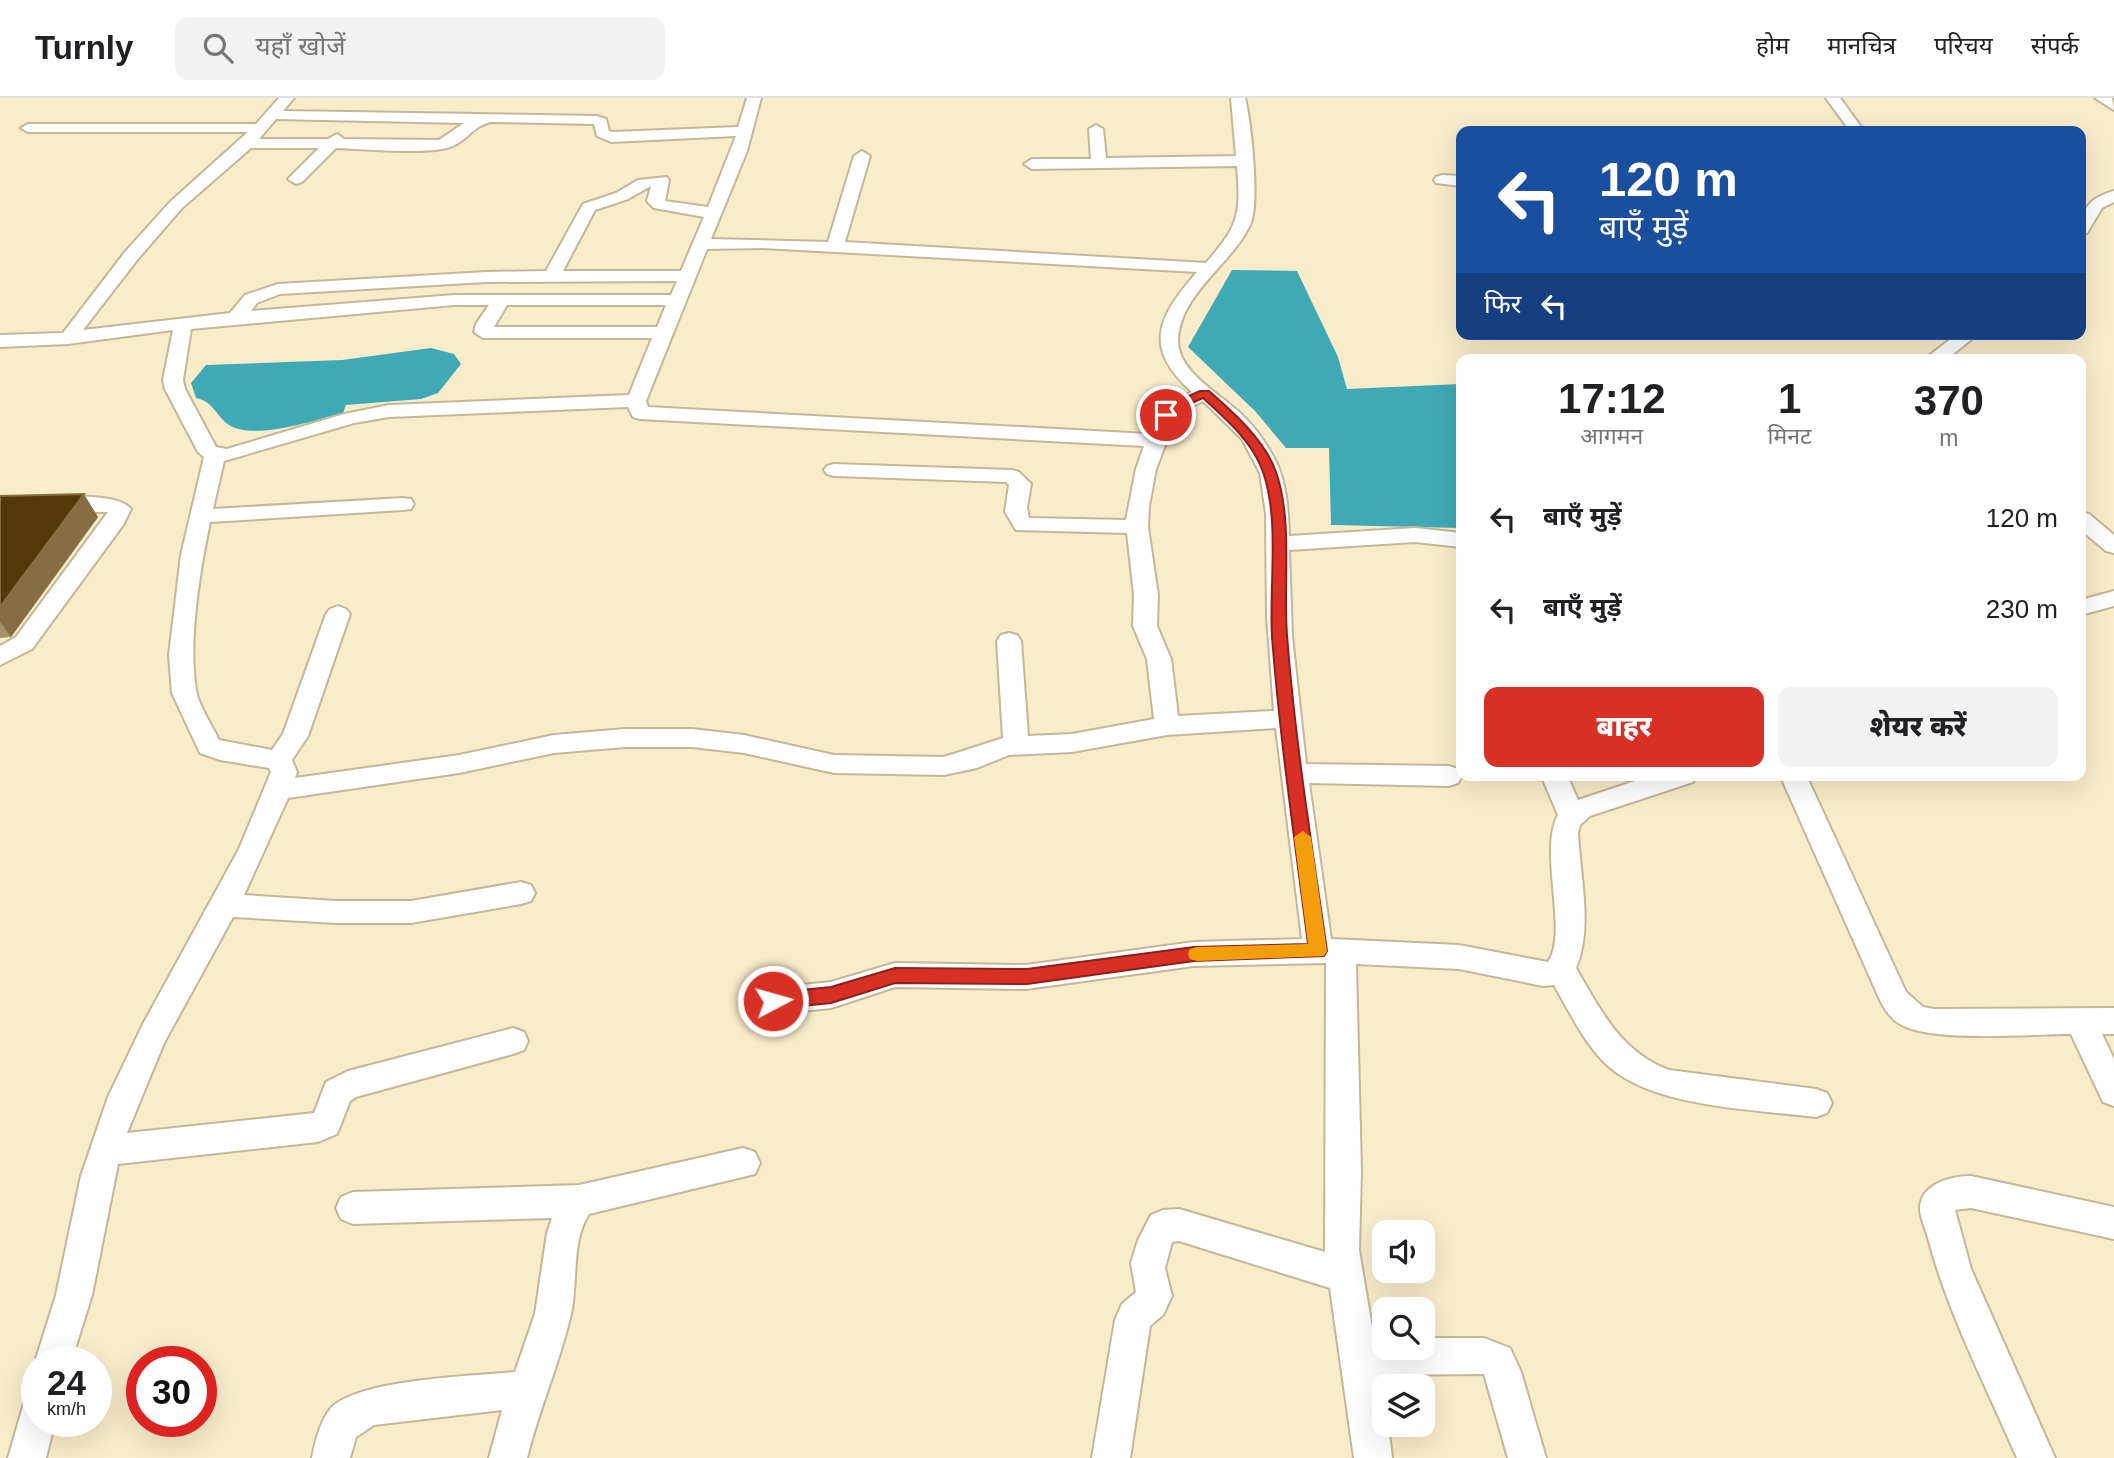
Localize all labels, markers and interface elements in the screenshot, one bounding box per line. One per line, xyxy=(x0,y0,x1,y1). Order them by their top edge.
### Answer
search box xyxy=(175,17,665,80)
text: Turnly xyxy=(35,29,133,66)
icon: search xyxy=(199,29,237,67)
text: यहाँ खोजें xyxy=(255,31,346,61)
text: होम xyxy=(1756,32,1789,59)
text: मानचित्र xyxy=(1827,32,1896,59)
text: परिचय xyxy=(1934,32,1993,59)
text: संपर्क xyxy=(2031,32,2079,59)
text: 120 m xyxy=(1599,152,1738,206)
icon: left xyxy=(1484,154,1575,245)
text: बाएँ मुड़ें xyxy=(1599,209,1688,245)
icon: left xyxy=(1535,287,1573,325)
text: फिर xyxy=(1484,289,1521,319)
text: 17:12 xyxy=(1558,375,1666,422)
text: 1 xyxy=(1778,375,1801,422)
text: 370 xyxy=(1914,377,1984,424)
pin xyxy=(1136,385,1196,445)
icon: arrive xyxy=(1147,396,1185,434)
text: आगमन xyxy=(1580,423,1643,449)
text: मिनट xyxy=(1768,423,1812,449)
text: m xyxy=(1939,425,1958,451)
icon: left xyxy=(1484,500,1522,538)
text: बाएँ मुड़ें xyxy=(1543,501,1622,531)
text: 120 m xyxy=(1986,503,2058,533)
icon: left xyxy=(1484,591,1522,629)
text: बाएँ मुड़ें xyxy=(1543,592,1622,622)
text: 230 m xyxy=(1986,594,2058,624)
button: बाहर xyxy=(1484,687,1764,767)
button: शेयर करें xyxy=(1778,687,2058,767)
position arrow xyxy=(736,964,810,1038)
map controls xyxy=(1372,1220,1435,1437)
button: sound xyxy=(1372,1220,1435,1283)
button: search xyxy=(1372,1297,1435,1360)
speed limit sign: 30 xyxy=(126,1346,217,1437)
text: 24 xyxy=(47,1363,86,1402)
button: layers xyxy=(1372,1374,1435,1437)
text: km/h xyxy=(47,1399,86,1419)

